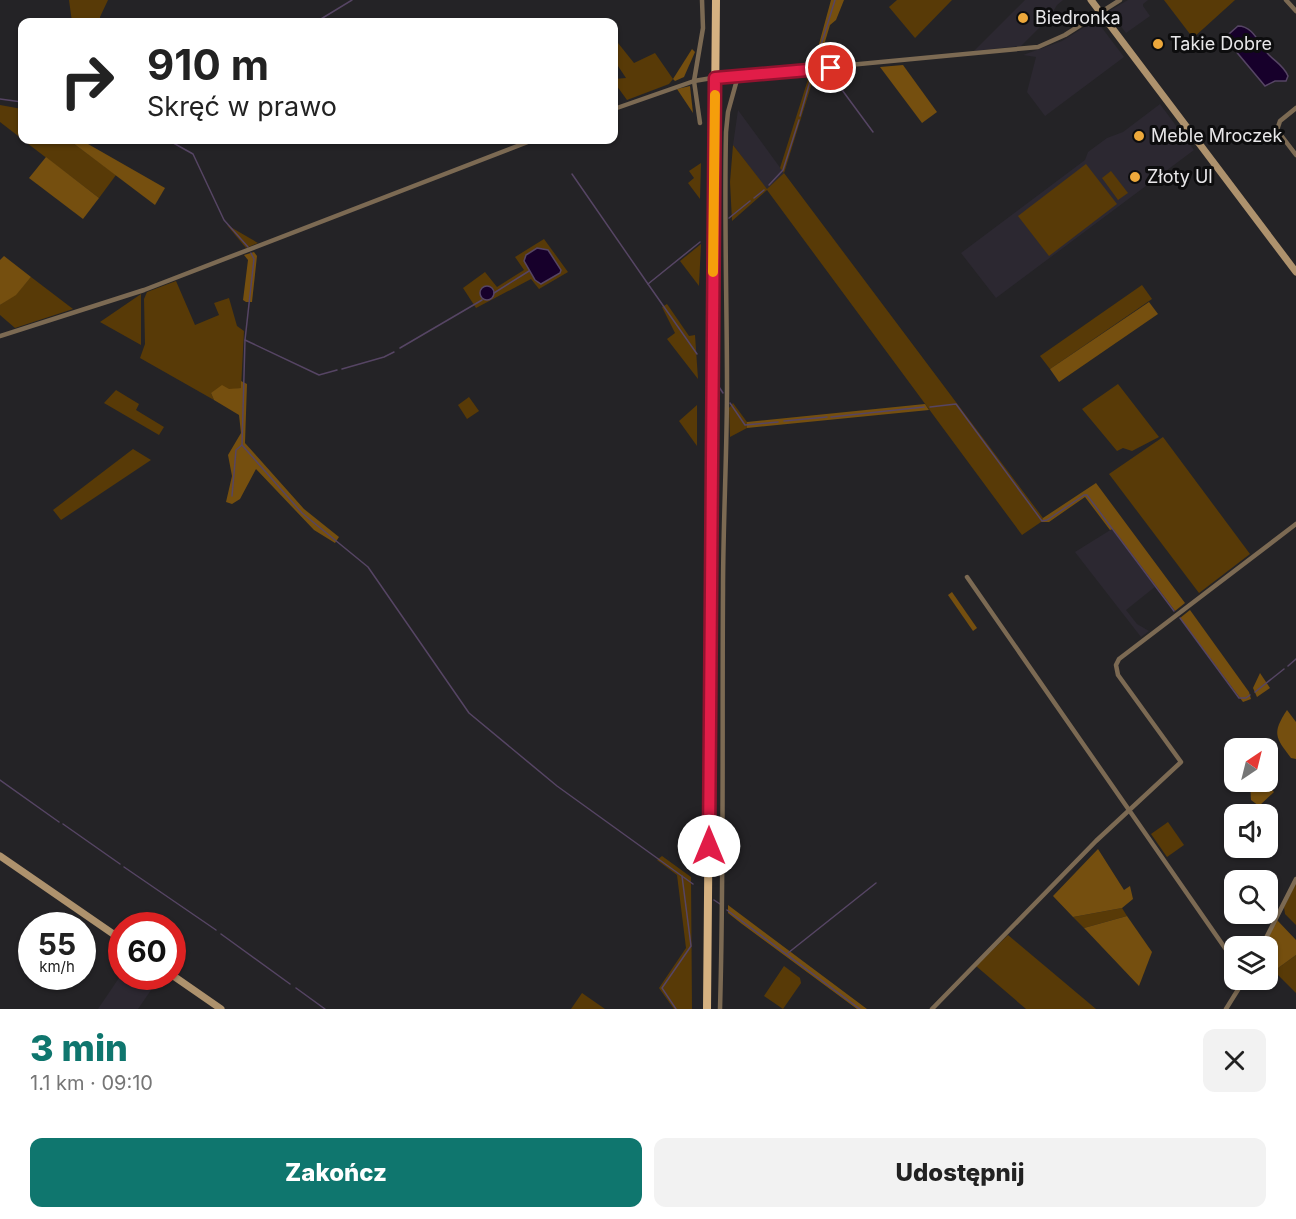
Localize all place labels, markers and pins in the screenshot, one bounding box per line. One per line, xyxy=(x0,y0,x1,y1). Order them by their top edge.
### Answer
place label: Biedronka xyxy=(1035,7,1121,28)
marker: Biedronka xyxy=(1016,11,1030,25)
place label: Takie Dobre xyxy=(1170,33,1272,54)
marker: Takie Dobre xyxy=(1151,37,1165,51)
pin xyxy=(805,42,856,93)
place label: Meble Mroczek xyxy=(1151,125,1282,146)
marker: Meble Mroczek xyxy=(1132,129,1146,143)
place label: Złoty Ul xyxy=(1147,166,1213,187)
marker: Złoty Ul xyxy=(1128,170,1142,184)

